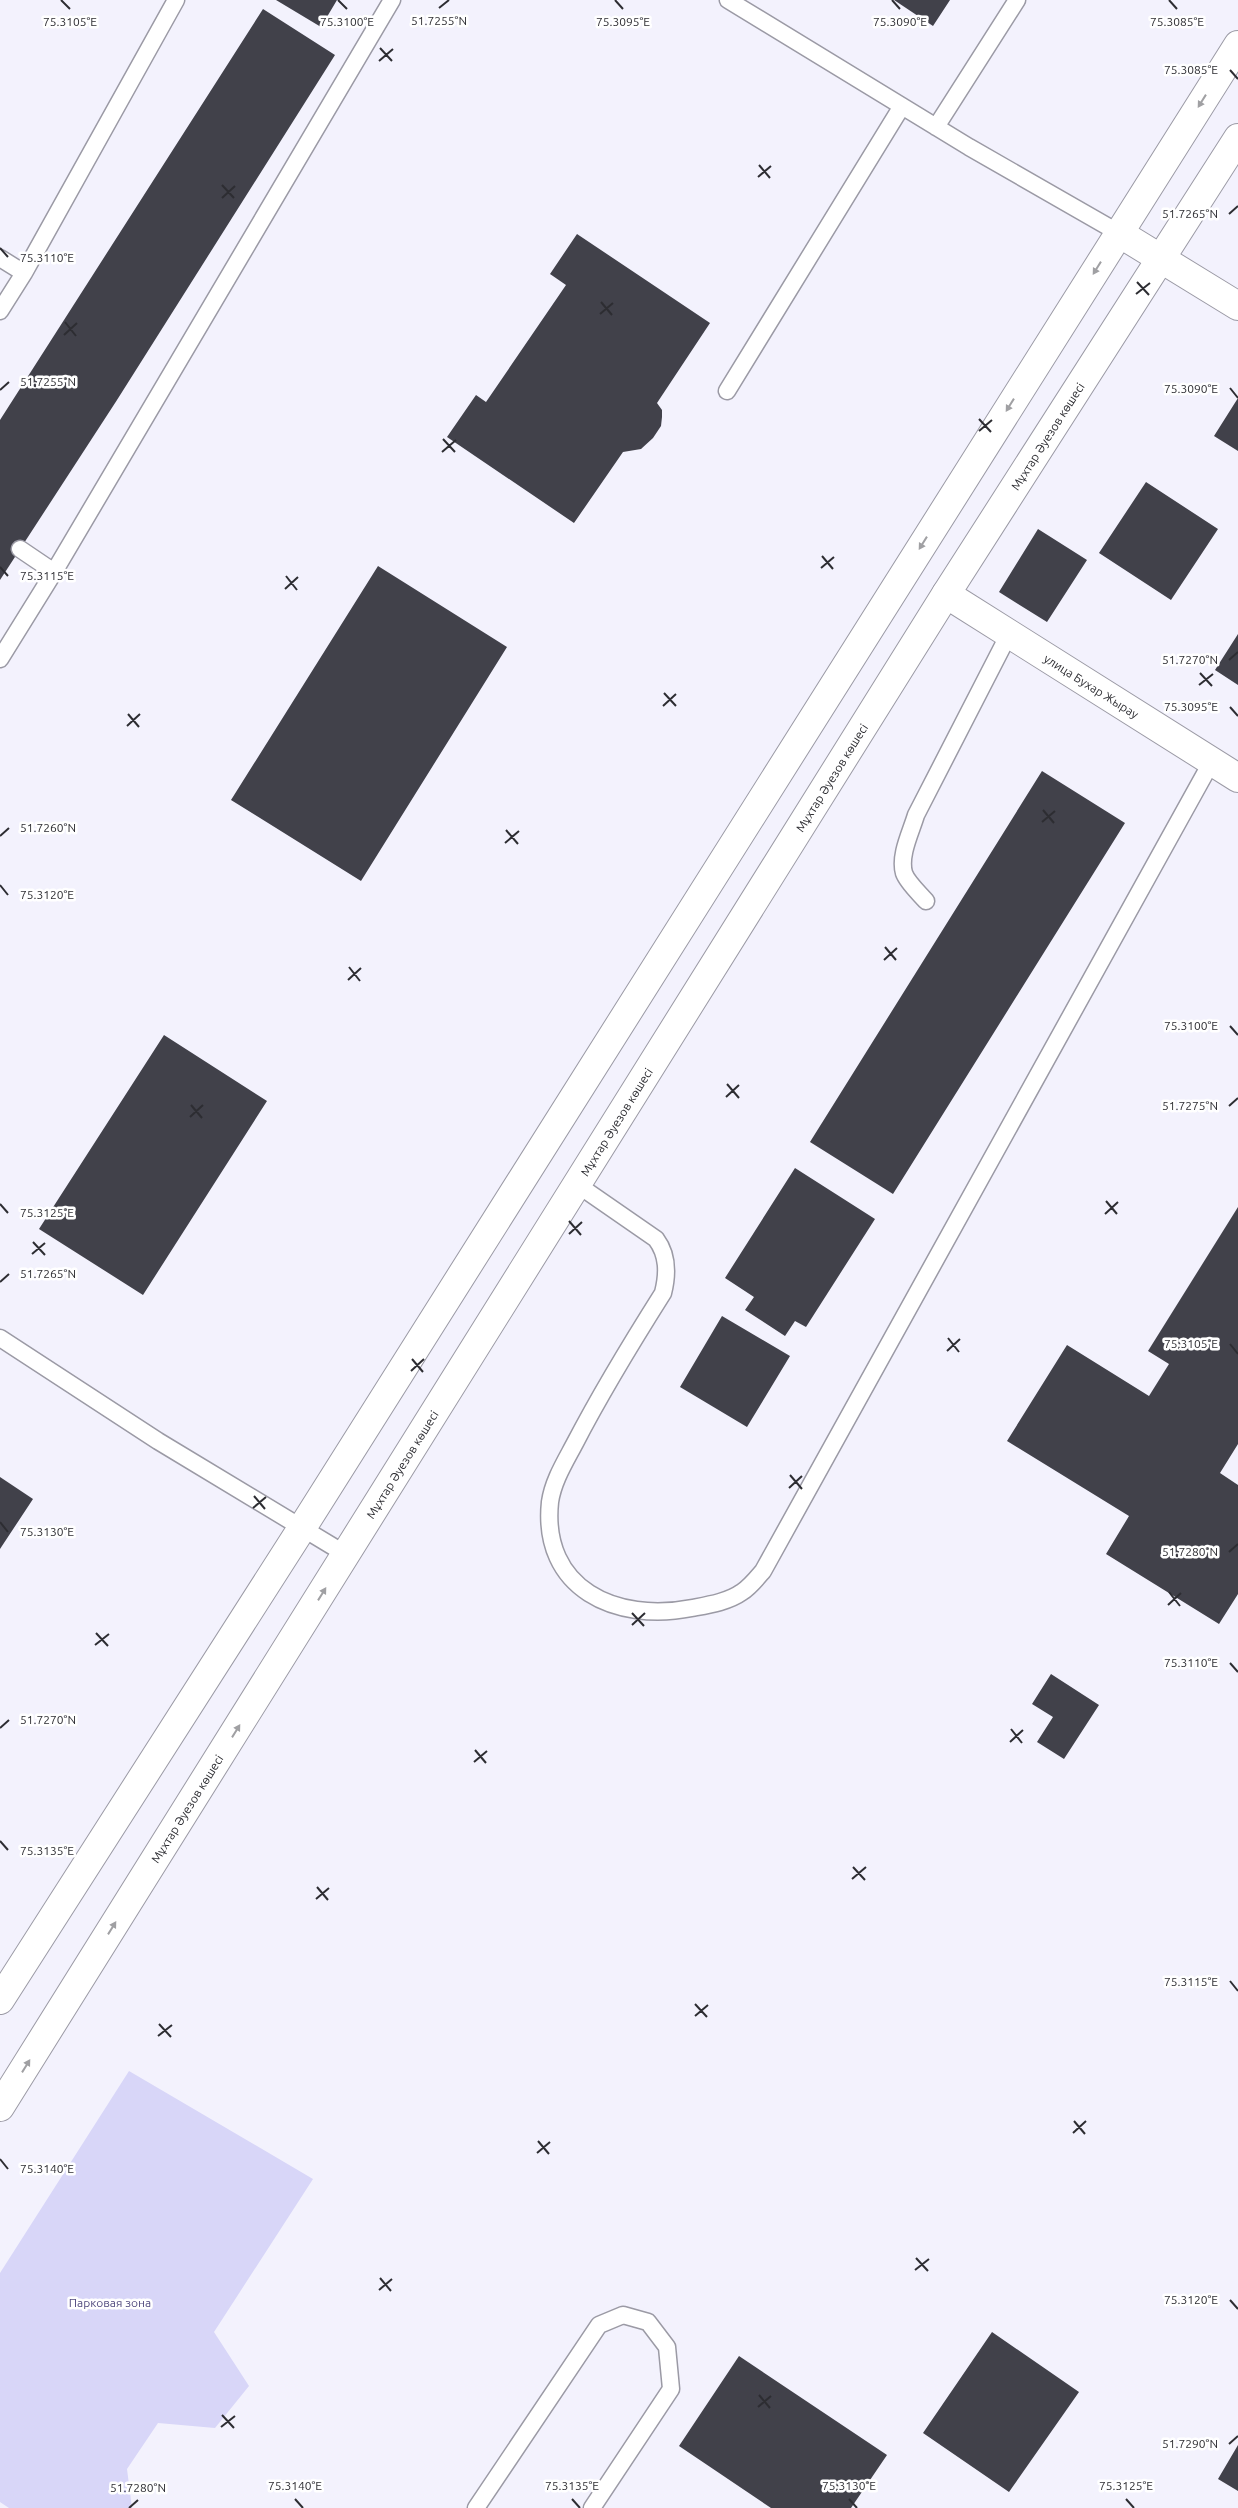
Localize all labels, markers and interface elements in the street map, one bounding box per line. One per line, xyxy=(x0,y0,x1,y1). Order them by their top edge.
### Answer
text: 51.7255°N xyxy=(411,14,467,27)
text: 75.3105°E xyxy=(43,15,97,28)
text: 75.3100°E xyxy=(320,15,374,28)
text: 75.3095°E xyxy=(596,15,650,28)
text: 75.3090°E xyxy=(873,15,927,28)
text: 75.3085°E xyxy=(1150,15,1204,28)
text: 75.3085°E xyxy=(1164,63,1218,76)
one-way arrow xyxy=(1198,94,1207,108)
text: 51.7265°N xyxy=(1162,207,1218,220)
text: 75.3110°E xyxy=(20,251,74,264)
one-way arrow xyxy=(1092,261,1101,274)
text: 51.7255°N xyxy=(20,375,76,388)
street label: Мұхтар Әуезов көшесі xyxy=(1008,380,1086,492)
text: 75.3090°E xyxy=(1164,382,1218,395)
one-way arrow xyxy=(1005,399,1015,412)
one-way arrow xyxy=(919,536,928,549)
text: 75.3115°E xyxy=(20,569,74,582)
street label: улица Бухар Жырау xyxy=(1042,651,1141,720)
text: 51.7270°N xyxy=(1162,653,1218,666)
text: 75.3095°E xyxy=(1164,700,1218,713)
street label: Мұхтар Әуезов көшесі xyxy=(793,721,870,834)
text: 51.7260°N xyxy=(20,821,76,834)
text: 75.3120°E xyxy=(20,888,74,901)
text: 75.3100°E xyxy=(1164,1019,1218,1032)
street label: Мұхтар Әуезов көшесі xyxy=(577,1065,655,1178)
text: 51.7275°N xyxy=(1162,1099,1218,1112)
text: 75.3125°E xyxy=(20,1206,74,1219)
text: 51.7265°N xyxy=(20,1267,76,1280)
text: 75.3105°E xyxy=(1164,1337,1218,1350)
street label: Мұхтар Әуезов көшесі xyxy=(363,1408,440,1521)
text: 75.3130°E xyxy=(20,1525,74,1538)
text: 51.7280°N xyxy=(1162,1545,1218,1558)
one-way arrow xyxy=(318,1587,327,1600)
text: 75.3110°E xyxy=(1164,1656,1218,1669)
text: 51.7270°N xyxy=(20,1713,76,1726)
one-way arrow xyxy=(231,1725,241,1738)
street label: Мұхтар Әуезов көшесі xyxy=(148,1752,225,1865)
text: 75.3135°E xyxy=(20,1844,74,1857)
one-way arrow xyxy=(108,1922,117,1935)
text: 75.3115°E xyxy=(1164,1975,1218,1988)
one-way arrow xyxy=(21,2059,31,2073)
text: 75.3140°E xyxy=(20,2162,74,2175)
text: 75.3120°E xyxy=(1164,2293,1218,2306)
park label: Парковая зона xyxy=(69,2296,151,2309)
text: 51.7290°N xyxy=(1162,2437,1218,2450)
text: 75.3140°E xyxy=(268,2479,322,2492)
text: 75.3135°E xyxy=(545,2479,599,2492)
text: 75.3130°E xyxy=(822,2479,876,2492)
text: 75.3125°E xyxy=(1099,2479,1153,2492)
text: 51.7280°N xyxy=(110,2481,166,2494)

